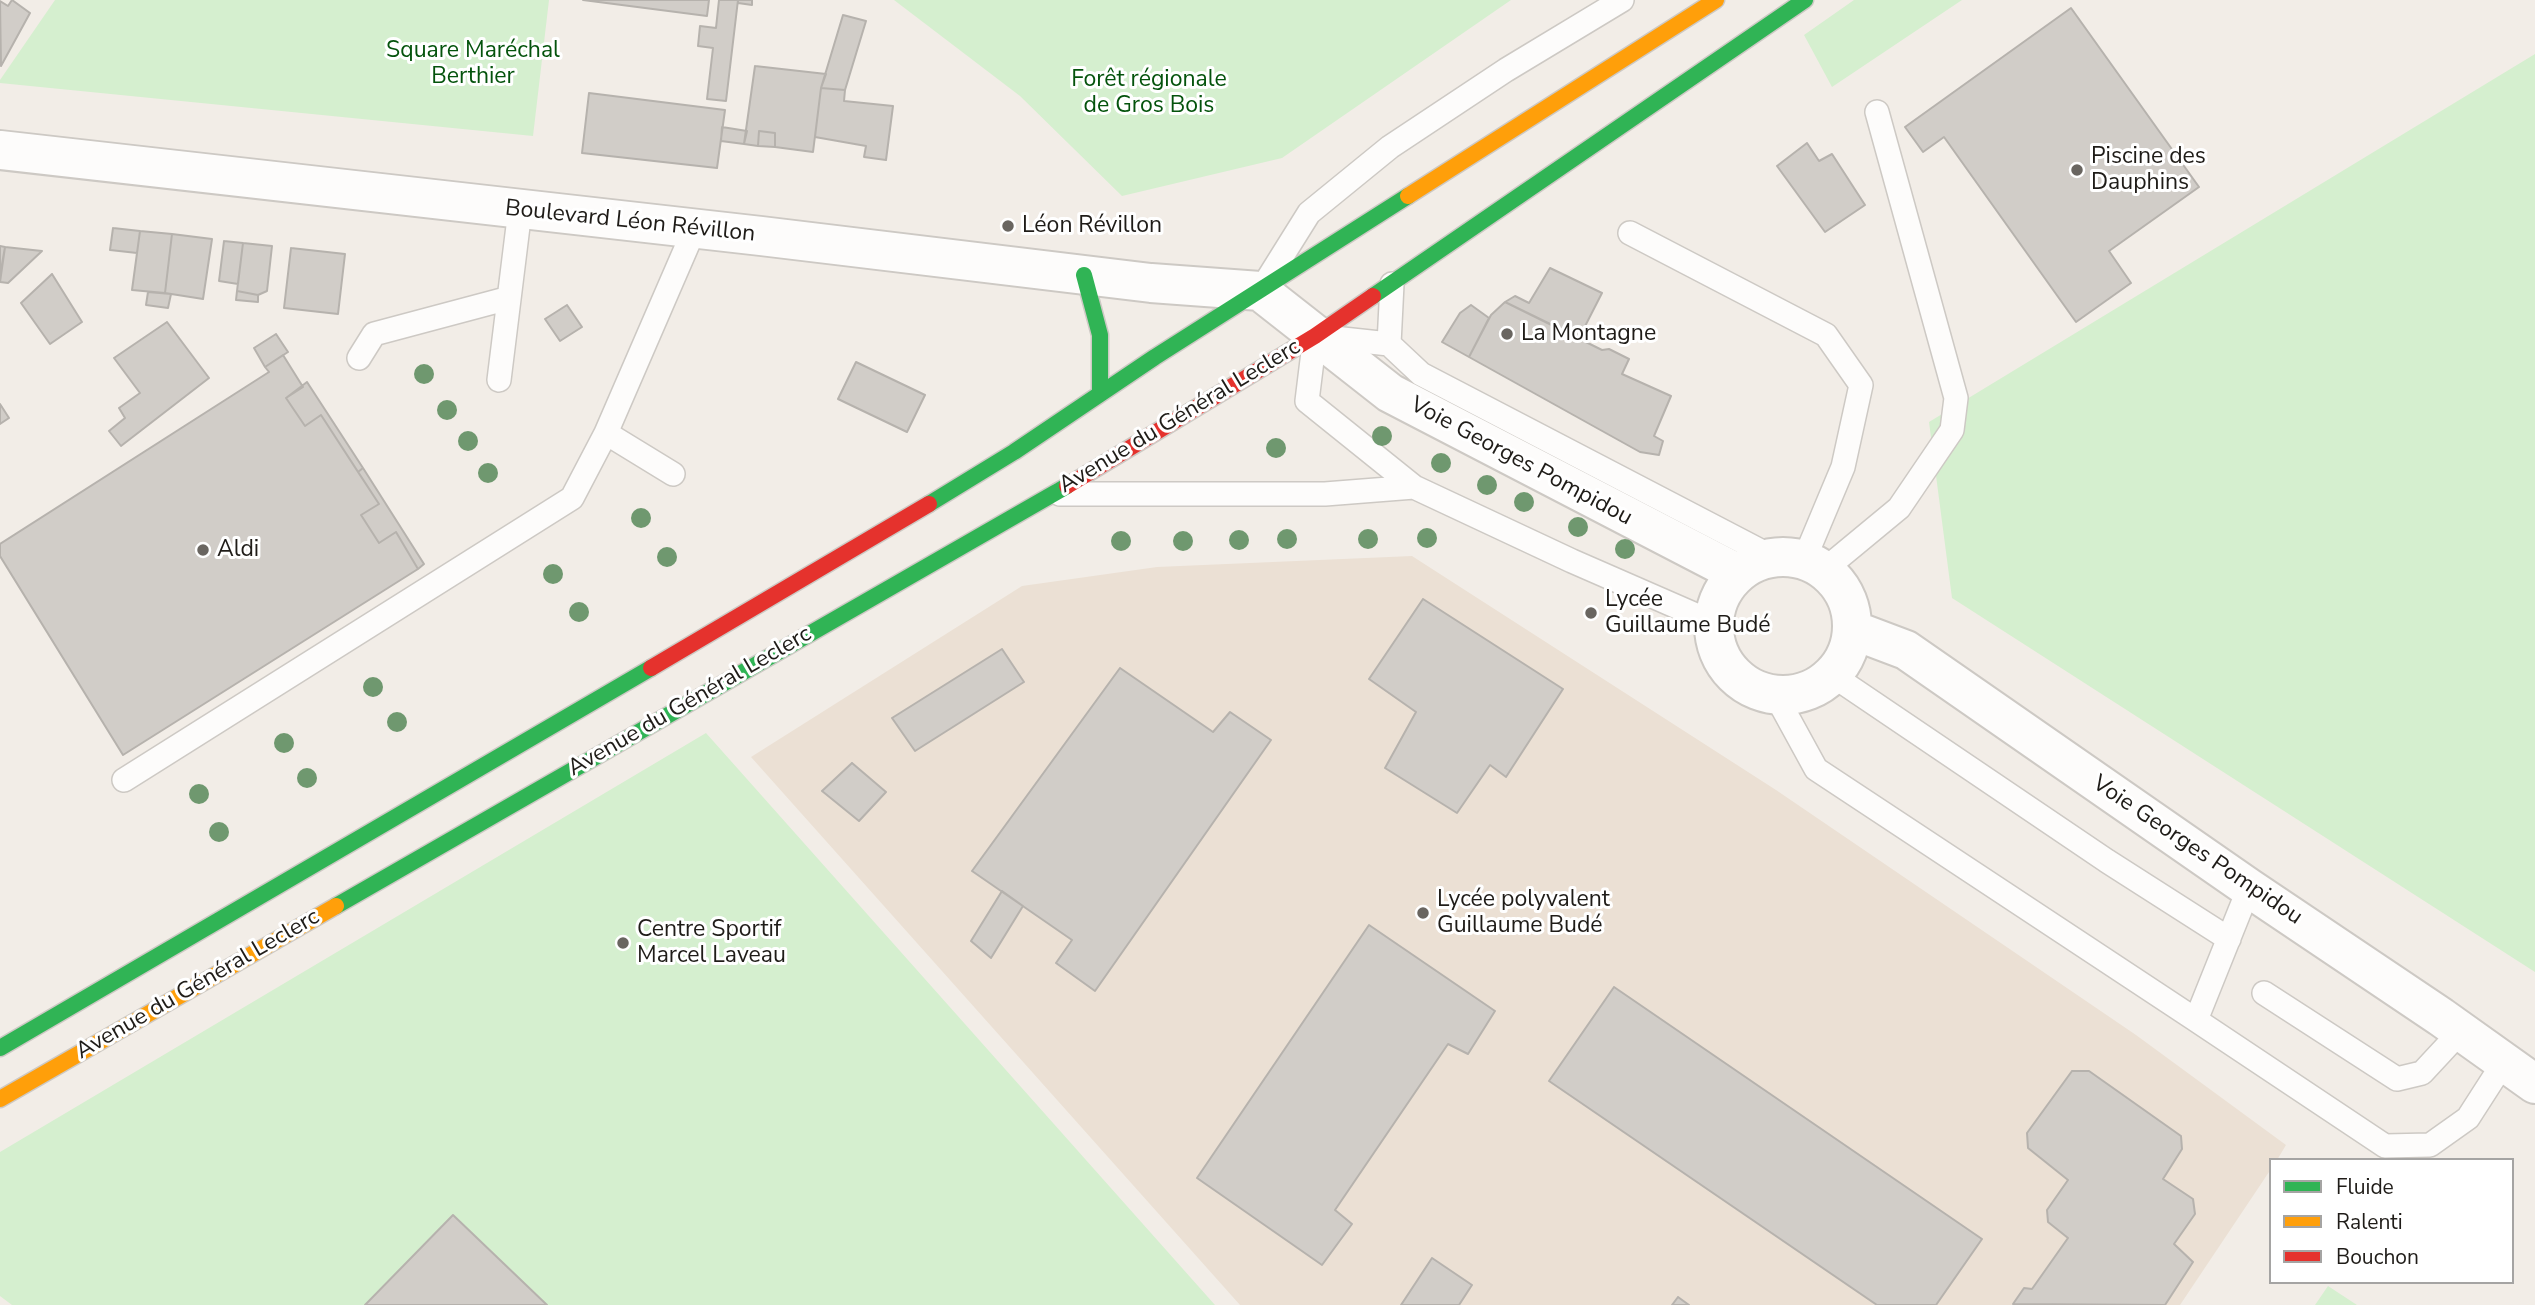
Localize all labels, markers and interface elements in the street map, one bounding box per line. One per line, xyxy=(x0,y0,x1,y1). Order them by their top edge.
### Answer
park label: Square Maréchal Berthier xyxy=(386,37,560,91)
park label: Forêt régionale de Gros Bois xyxy=(1071,66,1227,120)
place label: Piscine des Dauphins xyxy=(2091,143,2206,197)
marker: Piscine des Dauphins xyxy=(2069,162,2085,178)
street label: Boulevard Léon Révillon xyxy=(504,195,756,249)
place label: Léon Révillon xyxy=(1022,212,1162,240)
marker: Léon Révillon xyxy=(1000,218,1016,234)
place label: La Montagne xyxy=(1521,320,1656,348)
marker: La Montagne xyxy=(1499,326,1515,342)
street label: Avenue du Général Leclerc xyxy=(1054,334,1306,500)
street label: Voie Georges Pompidou xyxy=(1405,392,1637,532)
place label: Aldi xyxy=(217,536,259,564)
marker: Aldi xyxy=(195,542,211,558)
place label: Lycée Guillaume Budé xyxy=(1605,586,1771,640)
marker: Lycée Guillaume Budé xyxy=(1583,605,1599,621)
street label: Avenue du Général Leclerc xyxy=(563,621,817,783)
street label: Voie Georges Pompidou xyxy=(2087,770,2307,932)
place label: Lycée polyvalent Guillaume Budé xyxy=(1437,886,1610,940)
street label: Avenue du Général Leclerc xyxy=(71,904,325,1066)
marker: Lycée polyvalent Guillaume Budé xyxy=(1415,905,1431,921)
place label: Centre Sportif Marcel Laveau xyxy=(637,916,786,970)
marker: Centre Sportif Marcel Laveau xyxy=(615,935,631,951)
legend xyxy=(2269,1158,2514,1284)
text: Fluide xyxy=(2336,1173,2394,1201)
text: Ralenti xyxy=(2336,1208,2403,1236)
text: Bouchon xyxy=(2336,1243,2419,1271)

